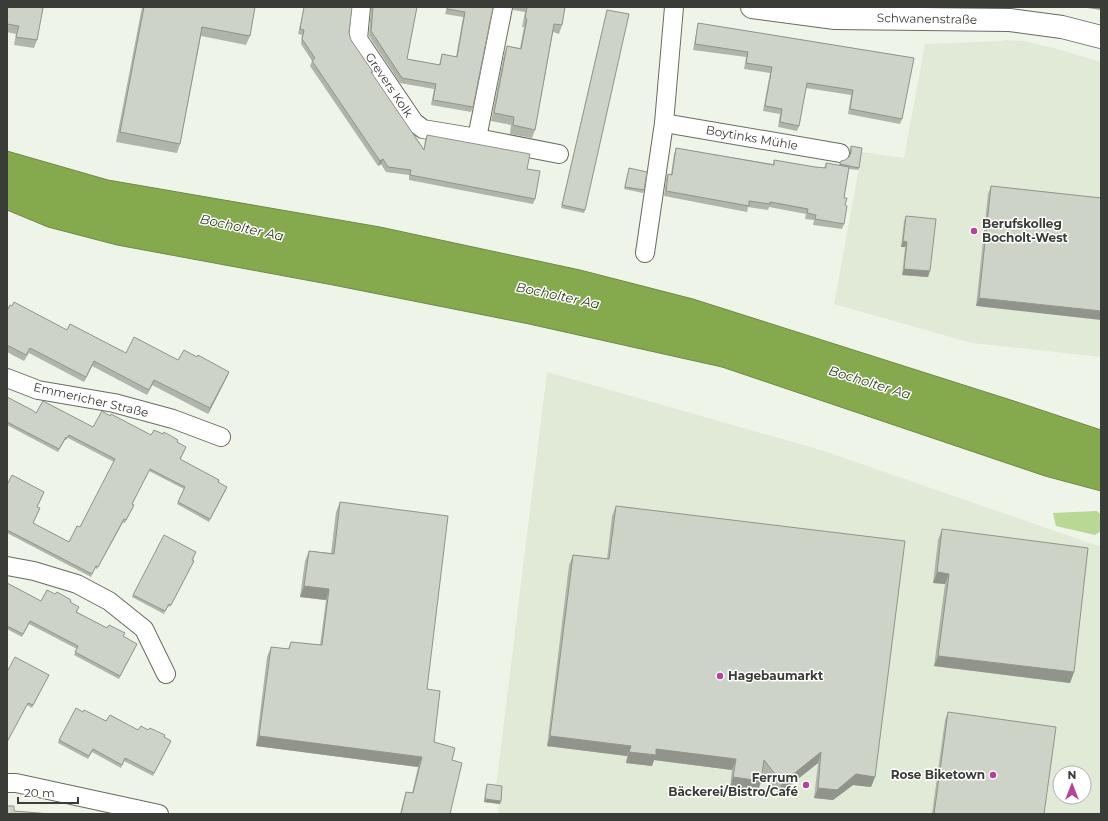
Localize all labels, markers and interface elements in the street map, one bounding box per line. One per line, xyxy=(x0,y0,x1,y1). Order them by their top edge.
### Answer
street label: Schwanenstraße xyxy=(877,10,977,27)
street label: Grevers Kolk xyxy=(362,50,417,121)
street label: Boytinks Mühle xyxy=(705,122,799,153)
water label: Bocholter Aa xyxy=(199,210,286,244)
place label: Berufskolleg Bocholt-West xyxy=(982,216,1069,245)
marker: Berufskolleg Bocholt-West xyxy=(969,226,979,236)
water label: Bocholter Aa xyxy=(515,278,602,312)
water label: Bocholter Aa xyxy=(827,362,913,402)
street label: Emmericher Straße xyxy=(32,379,150,420)
place label: Hagebaumarkt xyxy=(728,668,824,683)
marker: Hagebaumarkt xyxy=(715,671,725,681)
north arrow xyxy=(1052,765,1092,805)
place label: Rose Biketown xyxy=(891,767,985,782)
text: N xyxy=(1068,768,1076,782)
place label: Ferrum Bäckerei/Bistro/Café xyxy=(668,770,798,799)
marker: Rose Biketown xyxy=(988,770,998,780)
scale bar xyxy=(18,779,78,805)
marker: Ferrum Bäckerei/Bistro/Café xyxy=(801,780,811,790)
text: 20 m xyxy=(24,785,55,800)

